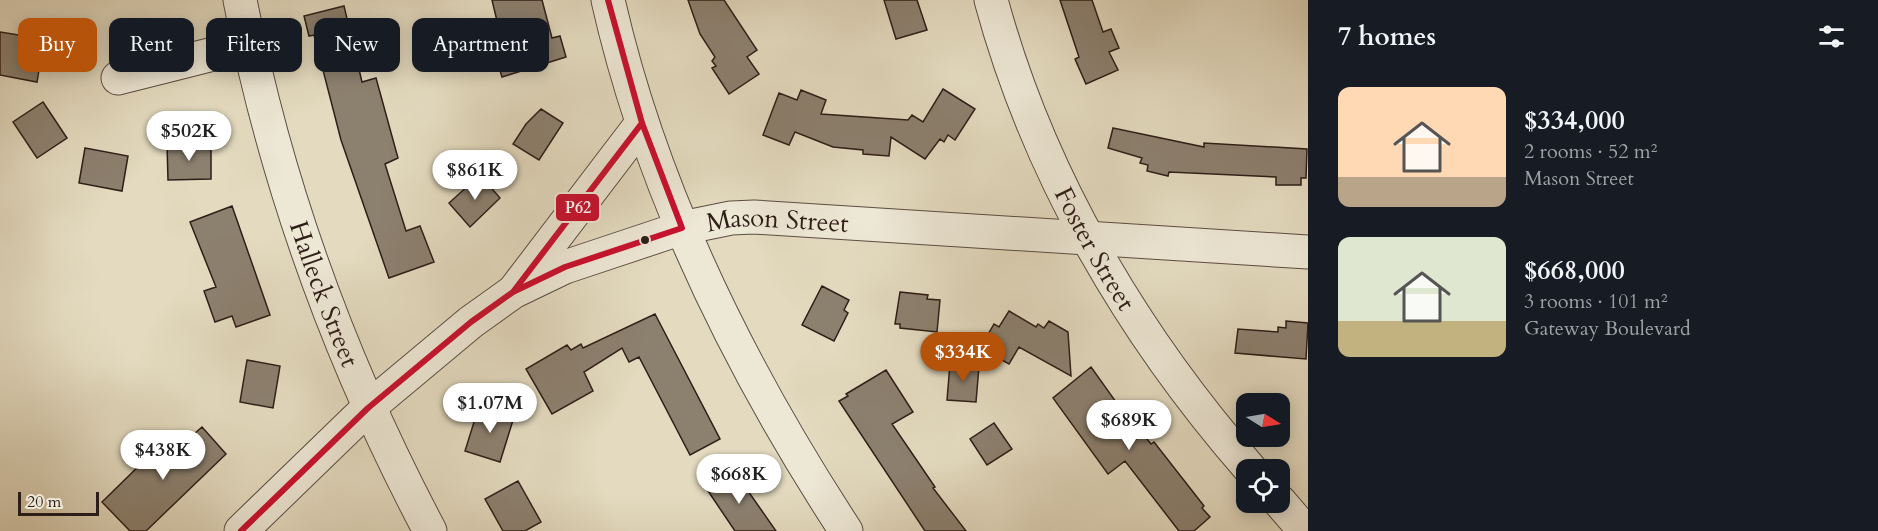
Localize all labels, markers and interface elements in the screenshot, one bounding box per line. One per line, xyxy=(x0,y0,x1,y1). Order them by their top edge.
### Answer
chip: Buy xyxy=(18,18,97,72)
chip: Rent xyxy=(109,18,194,72)
chip: Filters xyxy=(206,18,302,72)
chip: New xyxy=(314,18,400,72)
chip: Apartment xyxy=(412,18,549,72)
text: 7 homes xyxy=(1338,19,1436,54)
icon: filters xyxy=(1815,20,1848,53)
text: $334,000 xyxy=(1524,103,1625,138)
pin: $502K xyxy=(147,111,231,162)
icon: home xyxy=(1386,111,1458,183)
text: $502K xyxy=(160,117,218,144)
text: 2 rooms · 52 m² xyxy=(1524,138,1657,165)
pin: $861K xyxy=(433,150,517,201)
text: $861K xyxy=(446,156,504,183)
text: Mason Street xyxy=(1524,165,1634,192)
street label: Foster Street xyxy=(1046,181,1143,317)
line badge: P62 xyxy=(555,193,600,222)
text: P62 xyxy=(565,197,591,219)
street label: Mason Street xyxy=(703,200,850,241)
street label: Halleck Street xyxy=(281,216,367,372)
unlabelled marker xyxy=(639,234,651,246)
text: $668,000 xyxy=(1524,253,1625,288)
icon: home xyxy=(1386,261,1458,333)
text: 3 rooms · 101 m² xyxy=(1524,288,1668,315)
text: Gateway Boulevard xyxy=(1524,315,1691,342)
pin: $334K xyxy=(921,332,1005,383)
text: $334K xyxy=(934,338,992,365)
pin: $1.07M xyxy=(441,383,539,434)
text: $1.07M xyxy=(457,389,523,416)
north arrow xyxy=(1236,393,1290,447)
map controls xyxy=(1236,393,1290,513)
pin: $689K xyxy=(1087,400,1171,451)
text: $689K xyxy=(1100,406,1158,433)
pin: $438K xyxy=(121,430,205,481)
text: $438K xyxy=(134,436,192,463)
pin: $668K xyxy=(697,454,781,505)
button: locate xyxy=(1236,459,1290,513)
text: $668K xyxy=(710,460,768,487)
scale bar xyxy=(18,489,99,516)
text: 20 m xyxy=(27,491,61,513)

